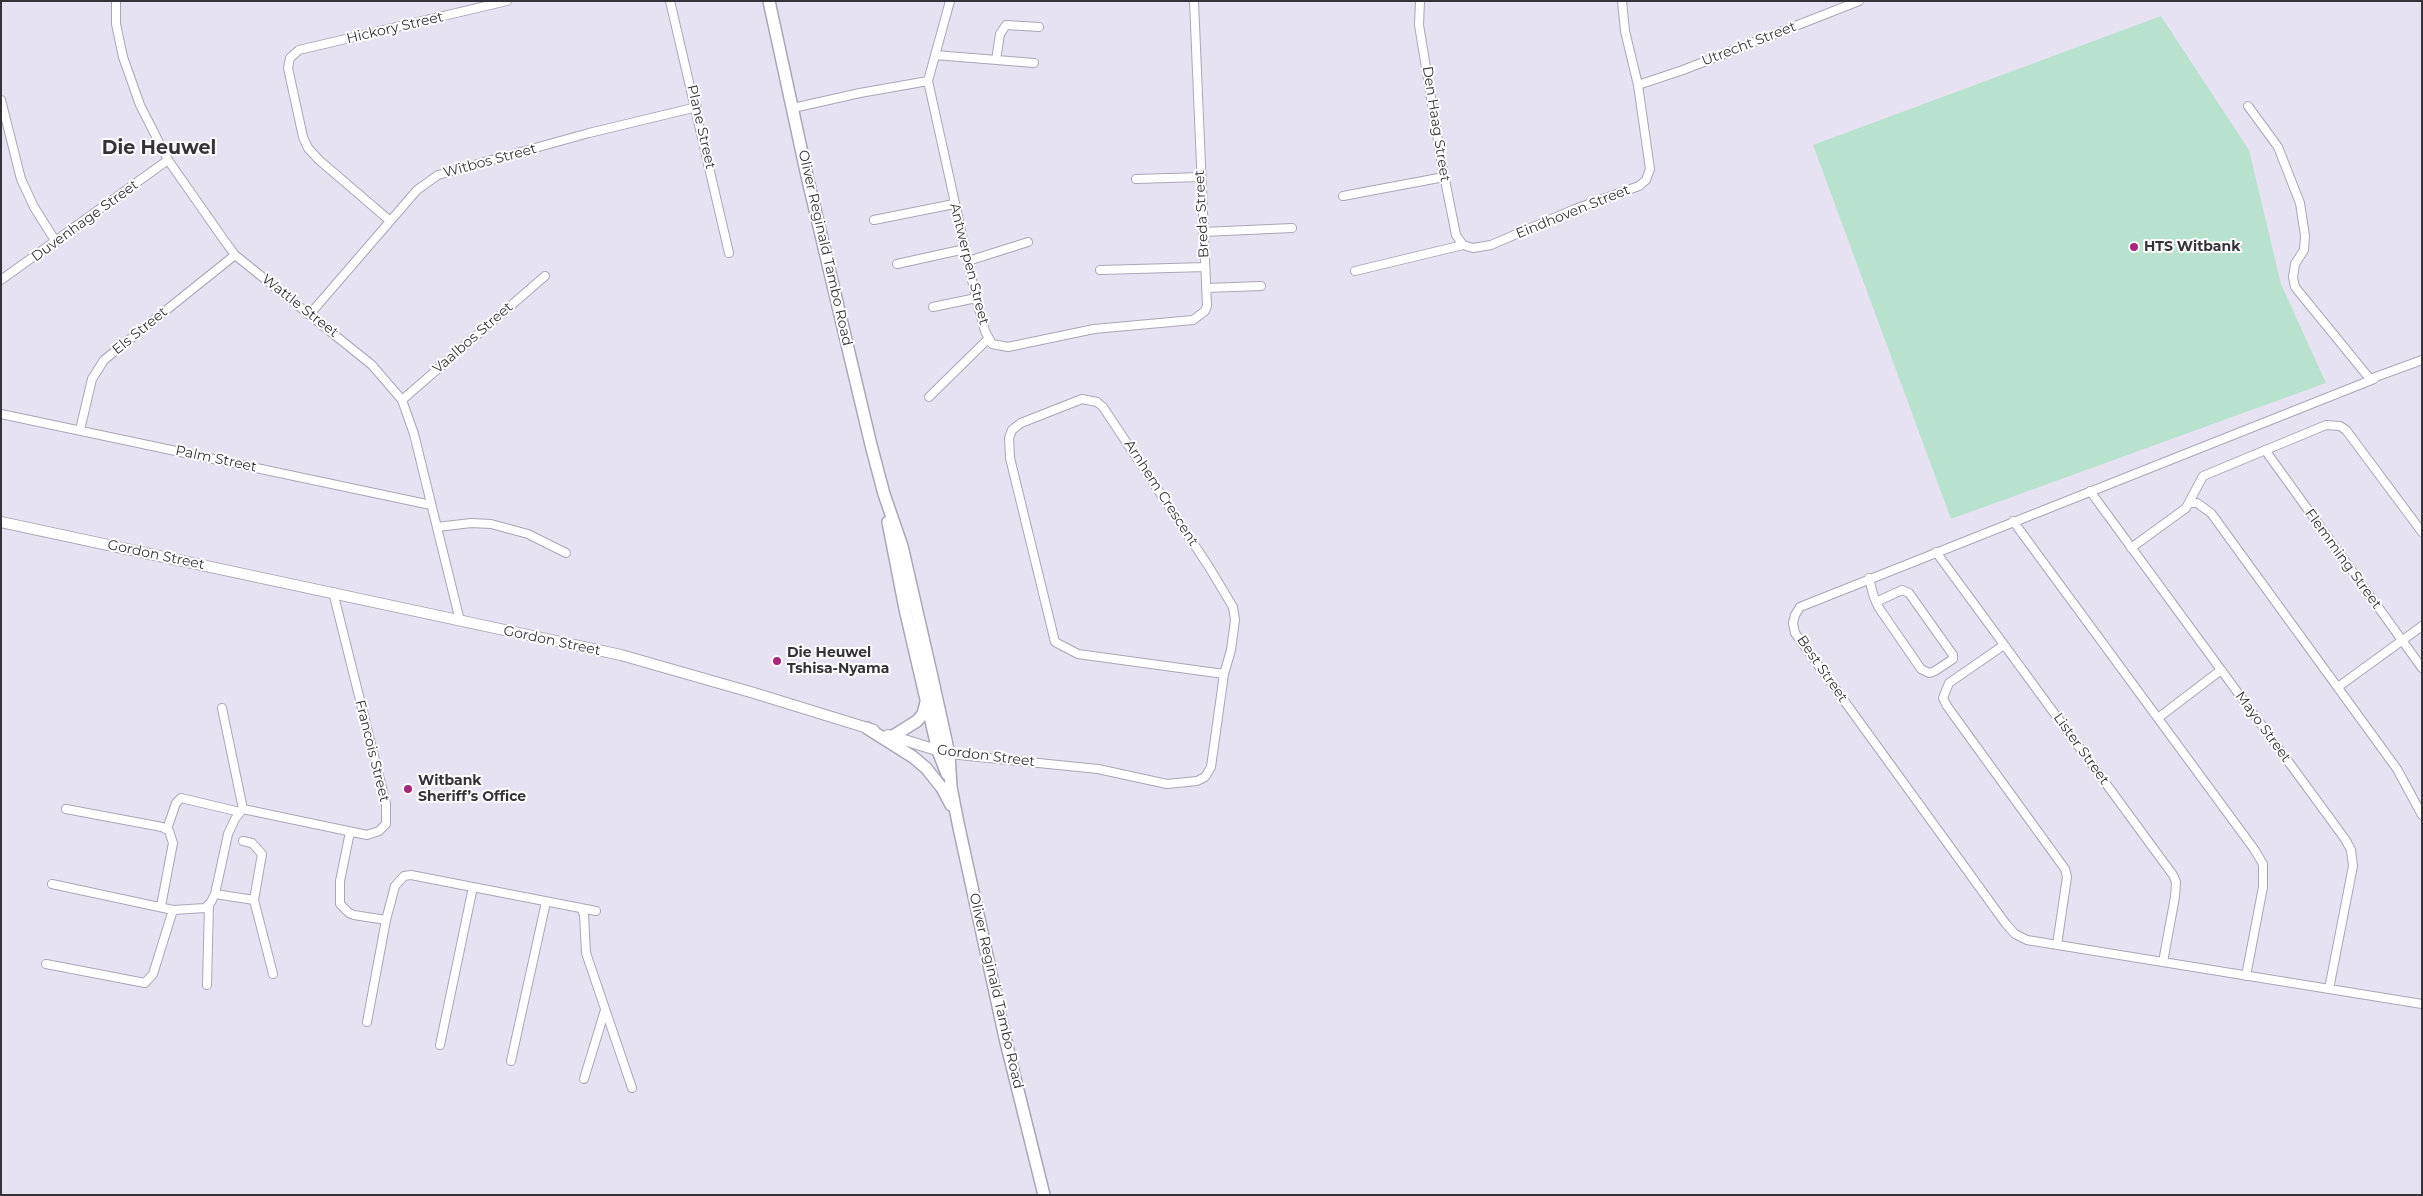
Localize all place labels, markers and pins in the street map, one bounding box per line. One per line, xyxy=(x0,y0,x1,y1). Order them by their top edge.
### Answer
place label: HTS Witbank xyxy=(2144,239,2240,255)
marker: HTS Witbank xyxy=(2128,241,2140,253)
place label: Die Heuwel Tshisa-Nyama xyxy=(787,645,889,678)
marker: Die Heuwel Tshisa-Nyama xyxy=(771,655,783,667)
place label: Witbank Sheriff’s Office xyxy=(418,773,526,806)
marker: Witbank Sheriff’s Office xyxy=(402,783,414,795)

